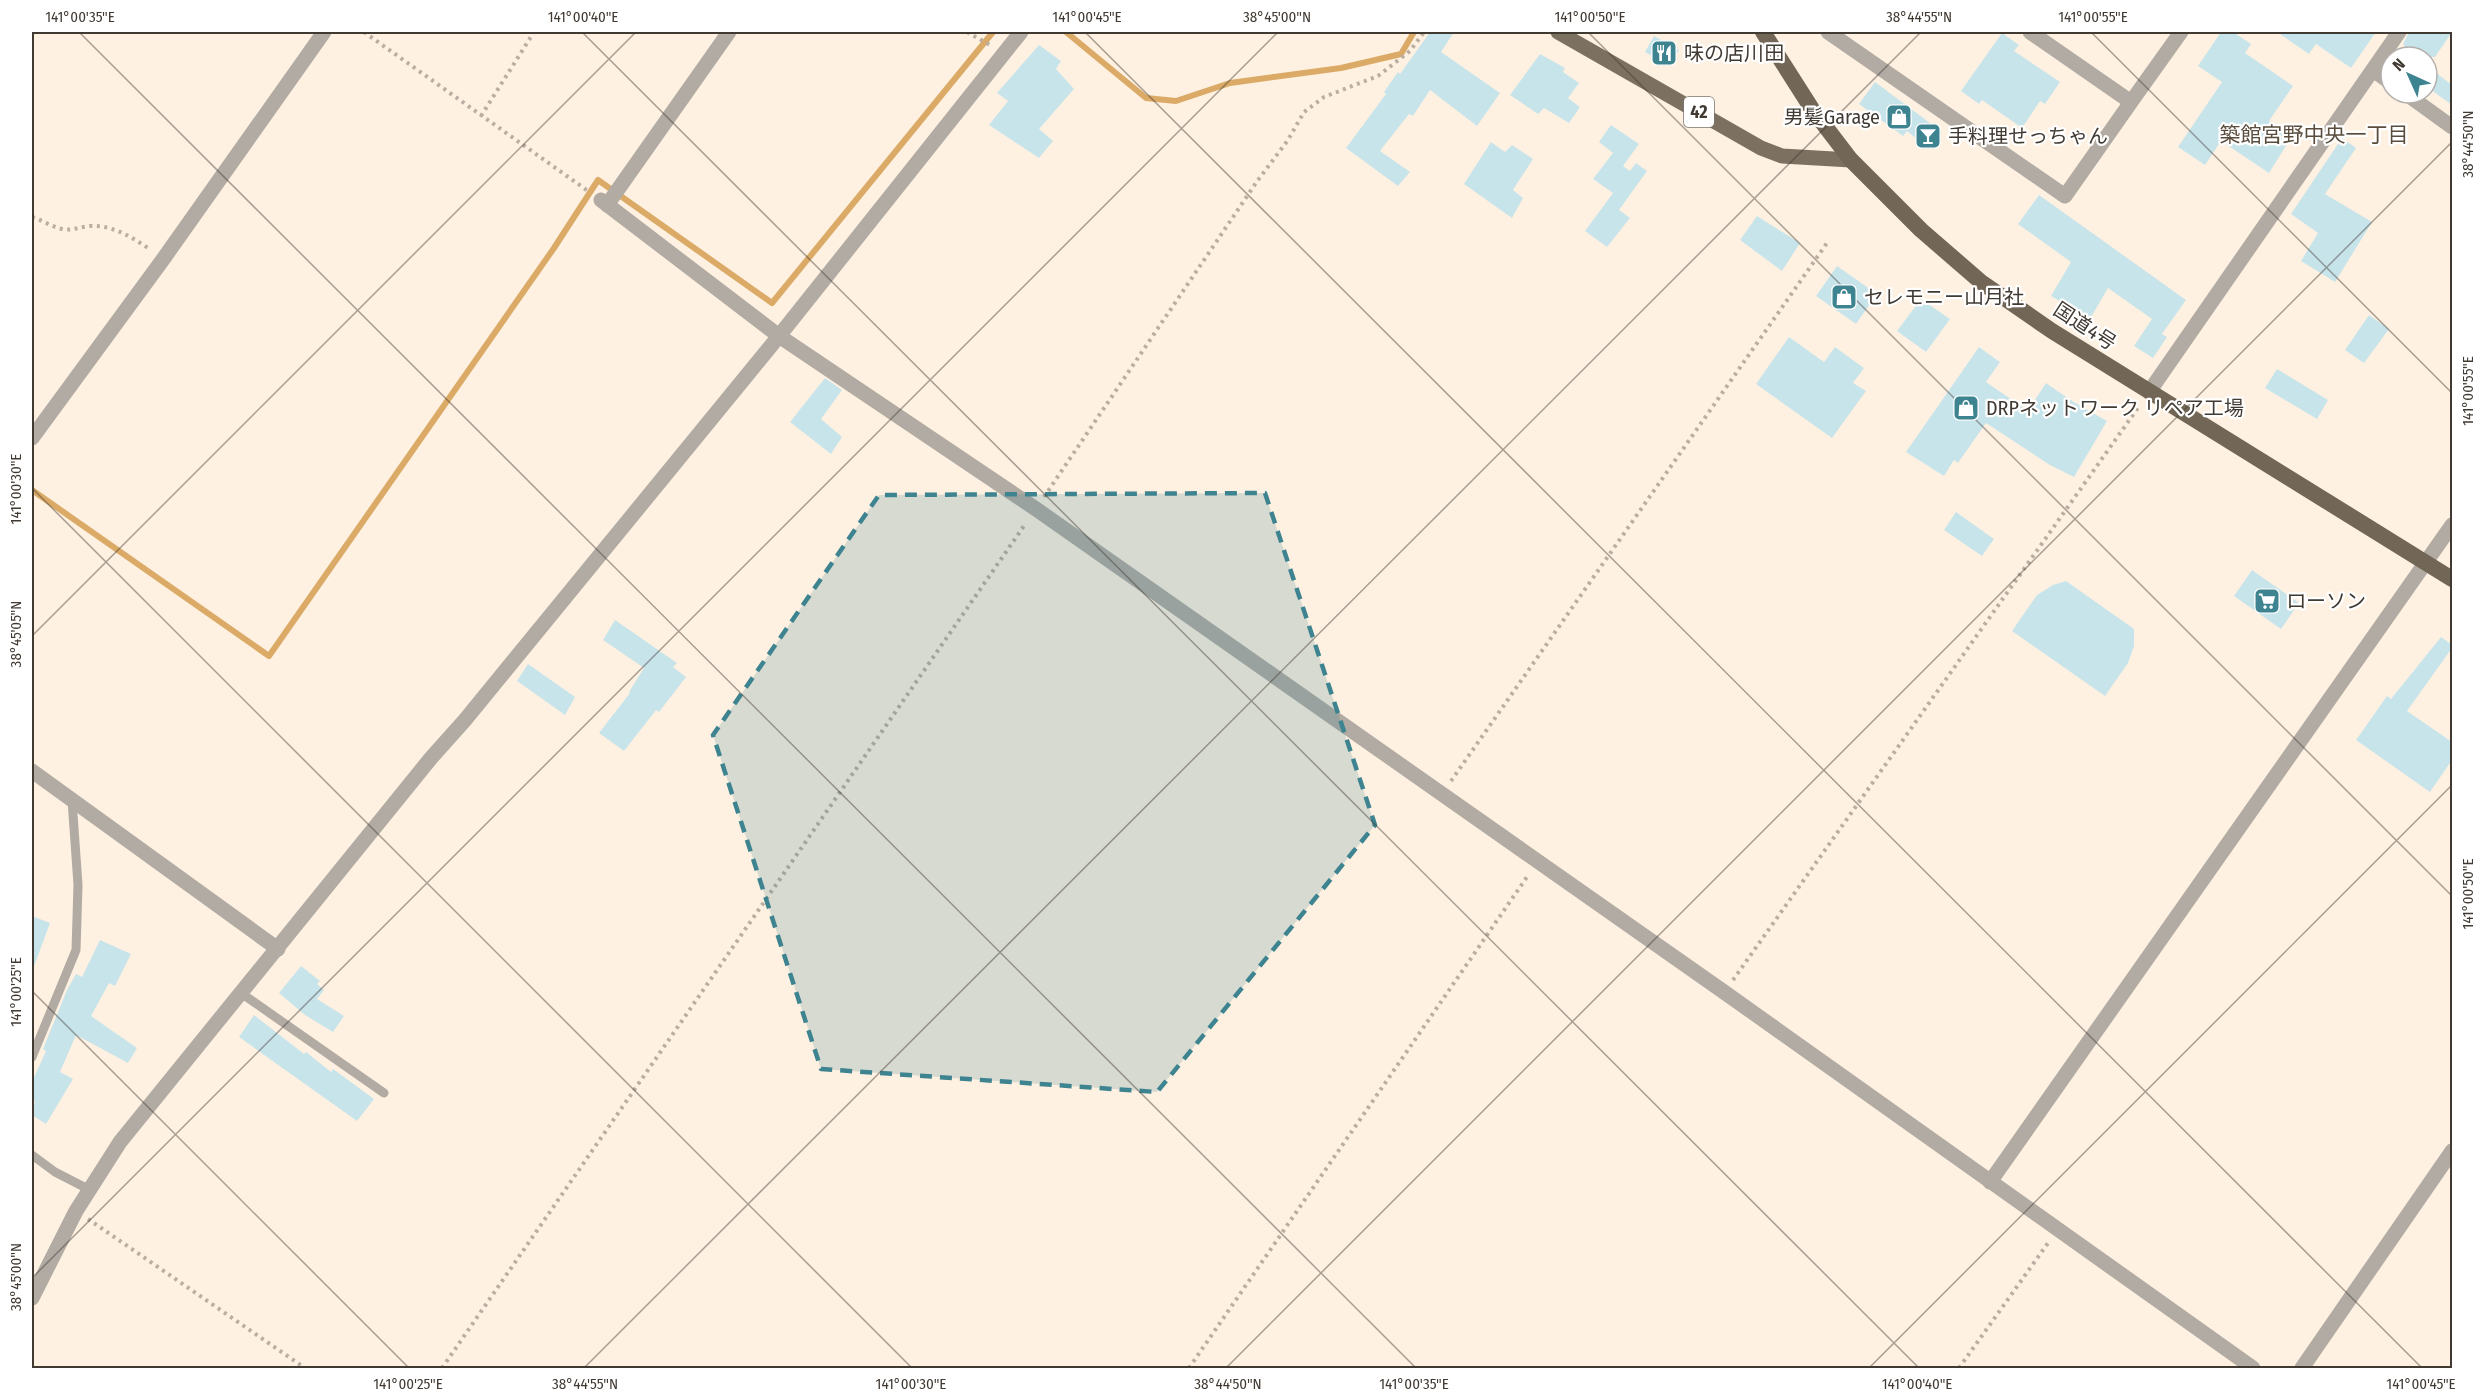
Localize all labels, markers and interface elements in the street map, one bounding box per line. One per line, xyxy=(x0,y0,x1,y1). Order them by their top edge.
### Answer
text: 141°00'35"E xyxy=(45,8,115,26)
text: 141°00'40"E xyxy=(548,8,618,26)
text: 141°00'45"E xyxy=(1052,8,1122,26)
text: 38°45'00"N xyxy=(1243,8,1311,26)
text: 141°00'50"E xyxy=(1555,8,1625,26)
text: 38°44'55"N xyxy=(1886,8,1952,26)
text: 141°00'55"E xyxy=(2058,8,2128,26)
restaurant icon: 味の店川田 xyxy=(1649,38,1679,68)
place label: 味の店川田 xyxy=(1684,41,1784,65)
north arrow xyxy=(2379,45,2439,105)
text: N xyxy=(2389,55,2409,75)
road number: 42 xyxy=(1684,97,1714,127)
shop icon: 男髪Garage xyxy=(1884,102,1914,132)
place label: 男髪Garage xyxy=(1784,105,1880,129)
text: 38°44'50"N xyxy=(2459,110,2477,178)
bar icon: 手料理せっちゃん xyxy=(1913,121,1943,151)
district label: 築館宮野中央一丁目 xyxy=(2220,122,2409,148)
place label: 手料理せっちゃん xyxy=(1948,124,2108,148)
shop icon: セレモニー山月社 xyxy=(1829,282,1859,312)
place label: セレモニー山月社 xyxy=(1864,285,2024,309)
street label: 国道4号 xyxy=(2049,297,2121,355)
text: 141°00'55"E xyxy=(2459,356,2477,426)
shop icon: DRPネットワーク リペア工場 xyxy=(1951,393,1981,423)
place label: DRPネットワーク リペア工場 xyxy=(1986,396,2244,420)
text: 141°00'30"E xyxy=(7,454,25,524)
supermarket icon: ローソン xyxy=(2252,586,2282,616)
place label: ローソン xyxy=(2286,589,2366,613)
text: 38°45'05"N xyxy=(7,601,25,667)
text: 141°00'50"E xyxy=(2459,859,2477,929)
text: 141°00'25"E xyxy=(7,957,25,1027)
text: 38°45'00"N xyxy=(7,1243,25,1311)
text: 141°00'25"E xyxy=(373,1375,443,1393)
text: 38°44'55"N xyxy=(552,1375,618,1393)
text: 141°00'30"E xyxy=(876,1375,946,1393)
text: 38°44'50"N xyxy=(1194,1375,1262,1393)
text: 141°00'35"E xyxy=(1379,1375,1449,1393)
text: 141°00'40"E xyxy=(1882,1375,1952,1393)
text: 141°00'45"E xyxy=(2386,1375,2456,1393)

